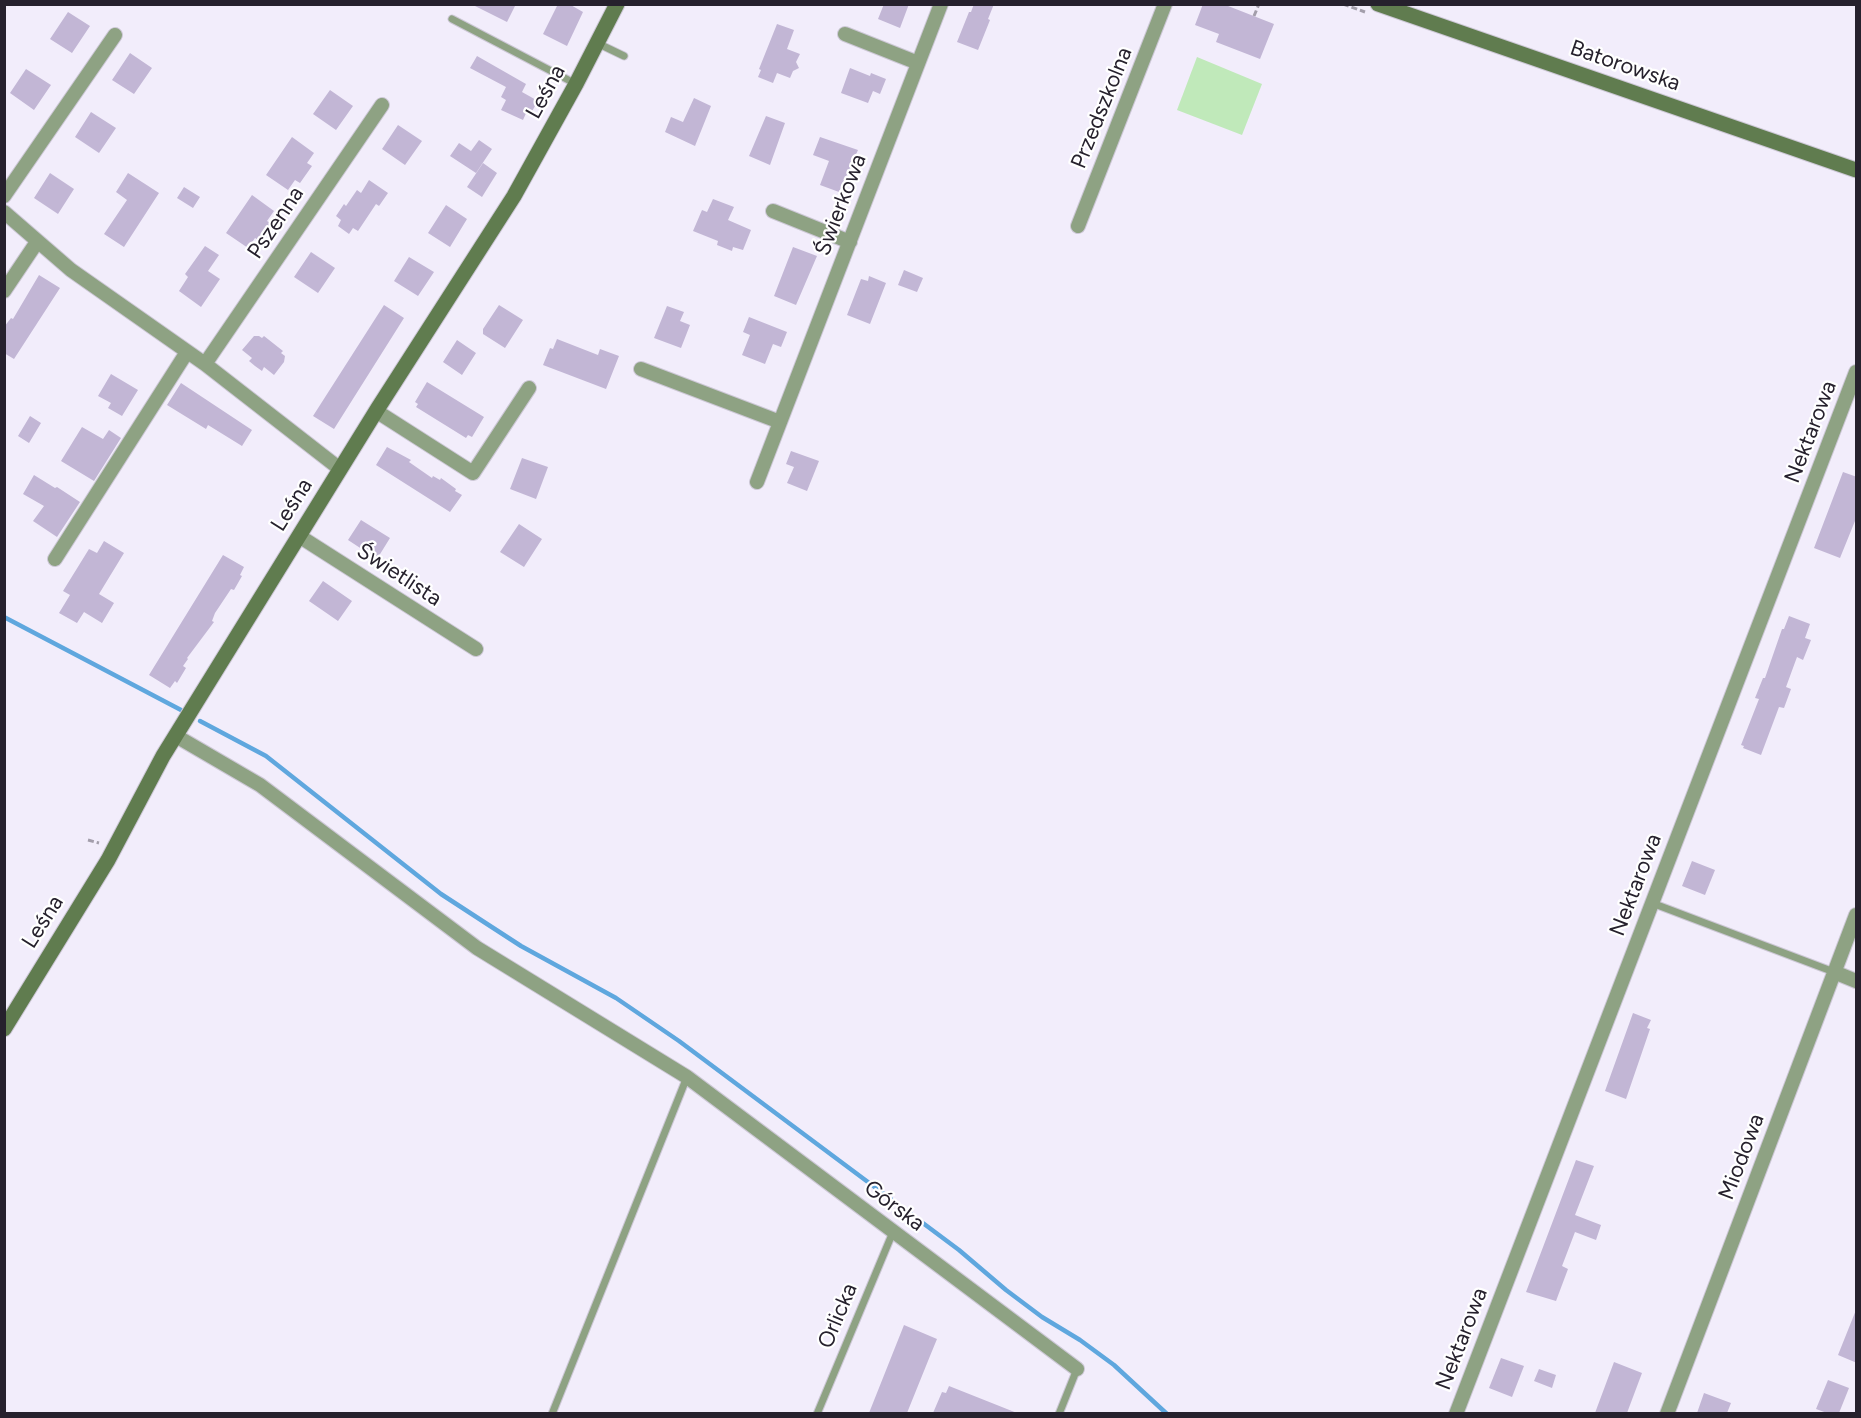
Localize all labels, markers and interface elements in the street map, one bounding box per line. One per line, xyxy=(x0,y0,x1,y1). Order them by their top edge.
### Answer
street label: Batorowska xyxy=(1566,35,1684,97)
street label: Przedszkolna xyxy=(1066,44,1138,172)
street label: Leśna xyxy=(521,61,571,123)
street label: Świerkowa xyxy=(810,151,872,259)
street label: Pszenna xyxy=(242,182,310,264)
street label: Nektarowa xyxy=(1779,377,1843,487)
street label: Leśna xyxy=(266,474,318,536)
street label: Świetlista xyxy=(352,538,446,612)
street label: Nektarowa xyxy=(1604,830,1668,940)
street label: Leśna xyxy=(17,891,69,953)
street label: Miodowa xyxy=(1714,1110,1770,1204)
street label: Górska xyxy=(859,1175,929,1237)
street label: Orlicka xyxy=(813,1280,863,1352)
street label: Nektarowa xyxy=(1430,1284,1494,1394)

